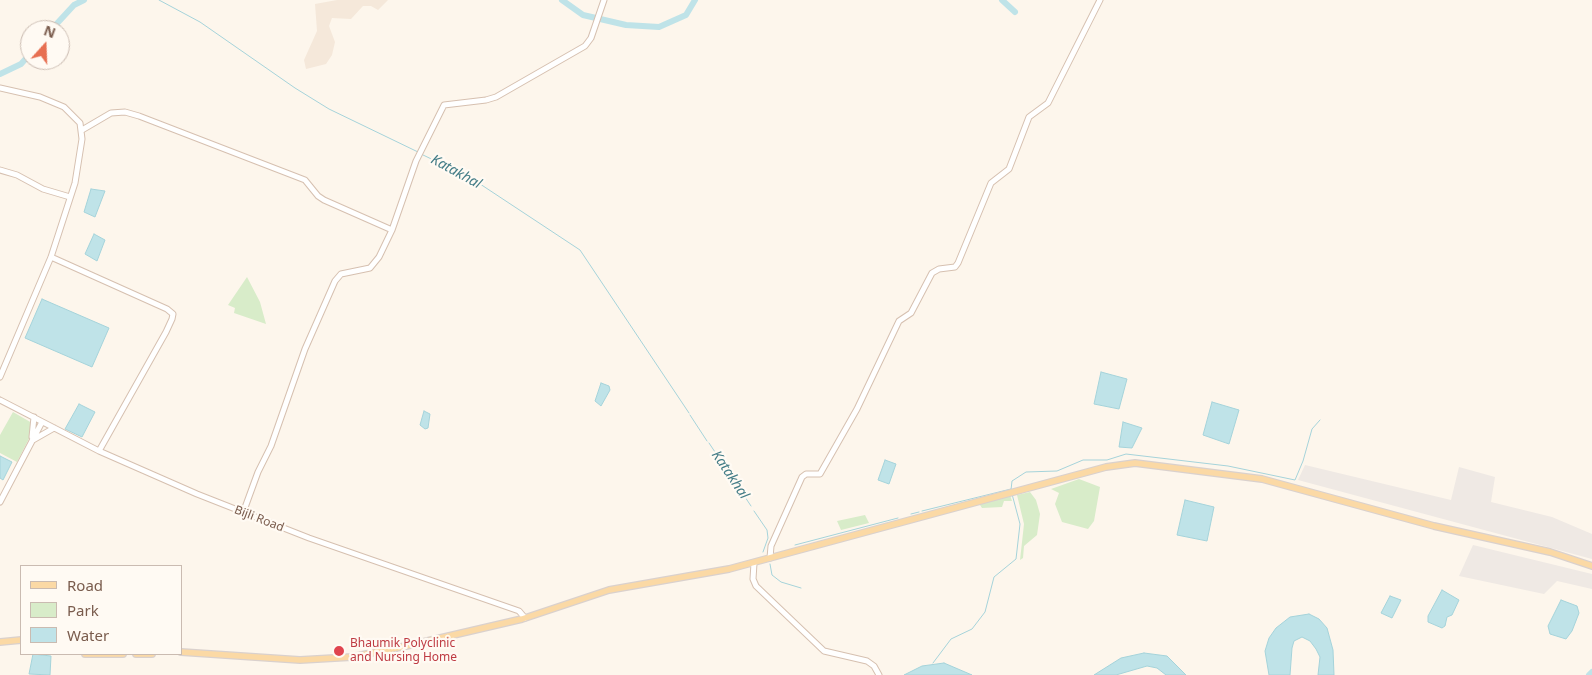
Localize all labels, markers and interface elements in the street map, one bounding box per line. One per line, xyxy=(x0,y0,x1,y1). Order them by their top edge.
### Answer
north arrow xyxy=(20,20,70,70)
text: N xyxy=(41,20,59,42)
water label: Katakhal xyxy=(428,151,484,193)
water label: Katakhal xyxy=(708,447,752,503)
street label: Bijli Road xyxy=(232,503,286,535)
legend xyxy=(20,565,182,655)
text: Road xyxy=(67,575,103,595)
text: Park xyxy=(67,600,99,620)
text: Water xyxy=(67,625,109,645)
place label: Bhaumik Polyclinic and Nursing Home xyxy=(350,637,457,665)
marker: Bhaumik Polyclinic and Nursing Home xyxy=(332,644,346,658)

